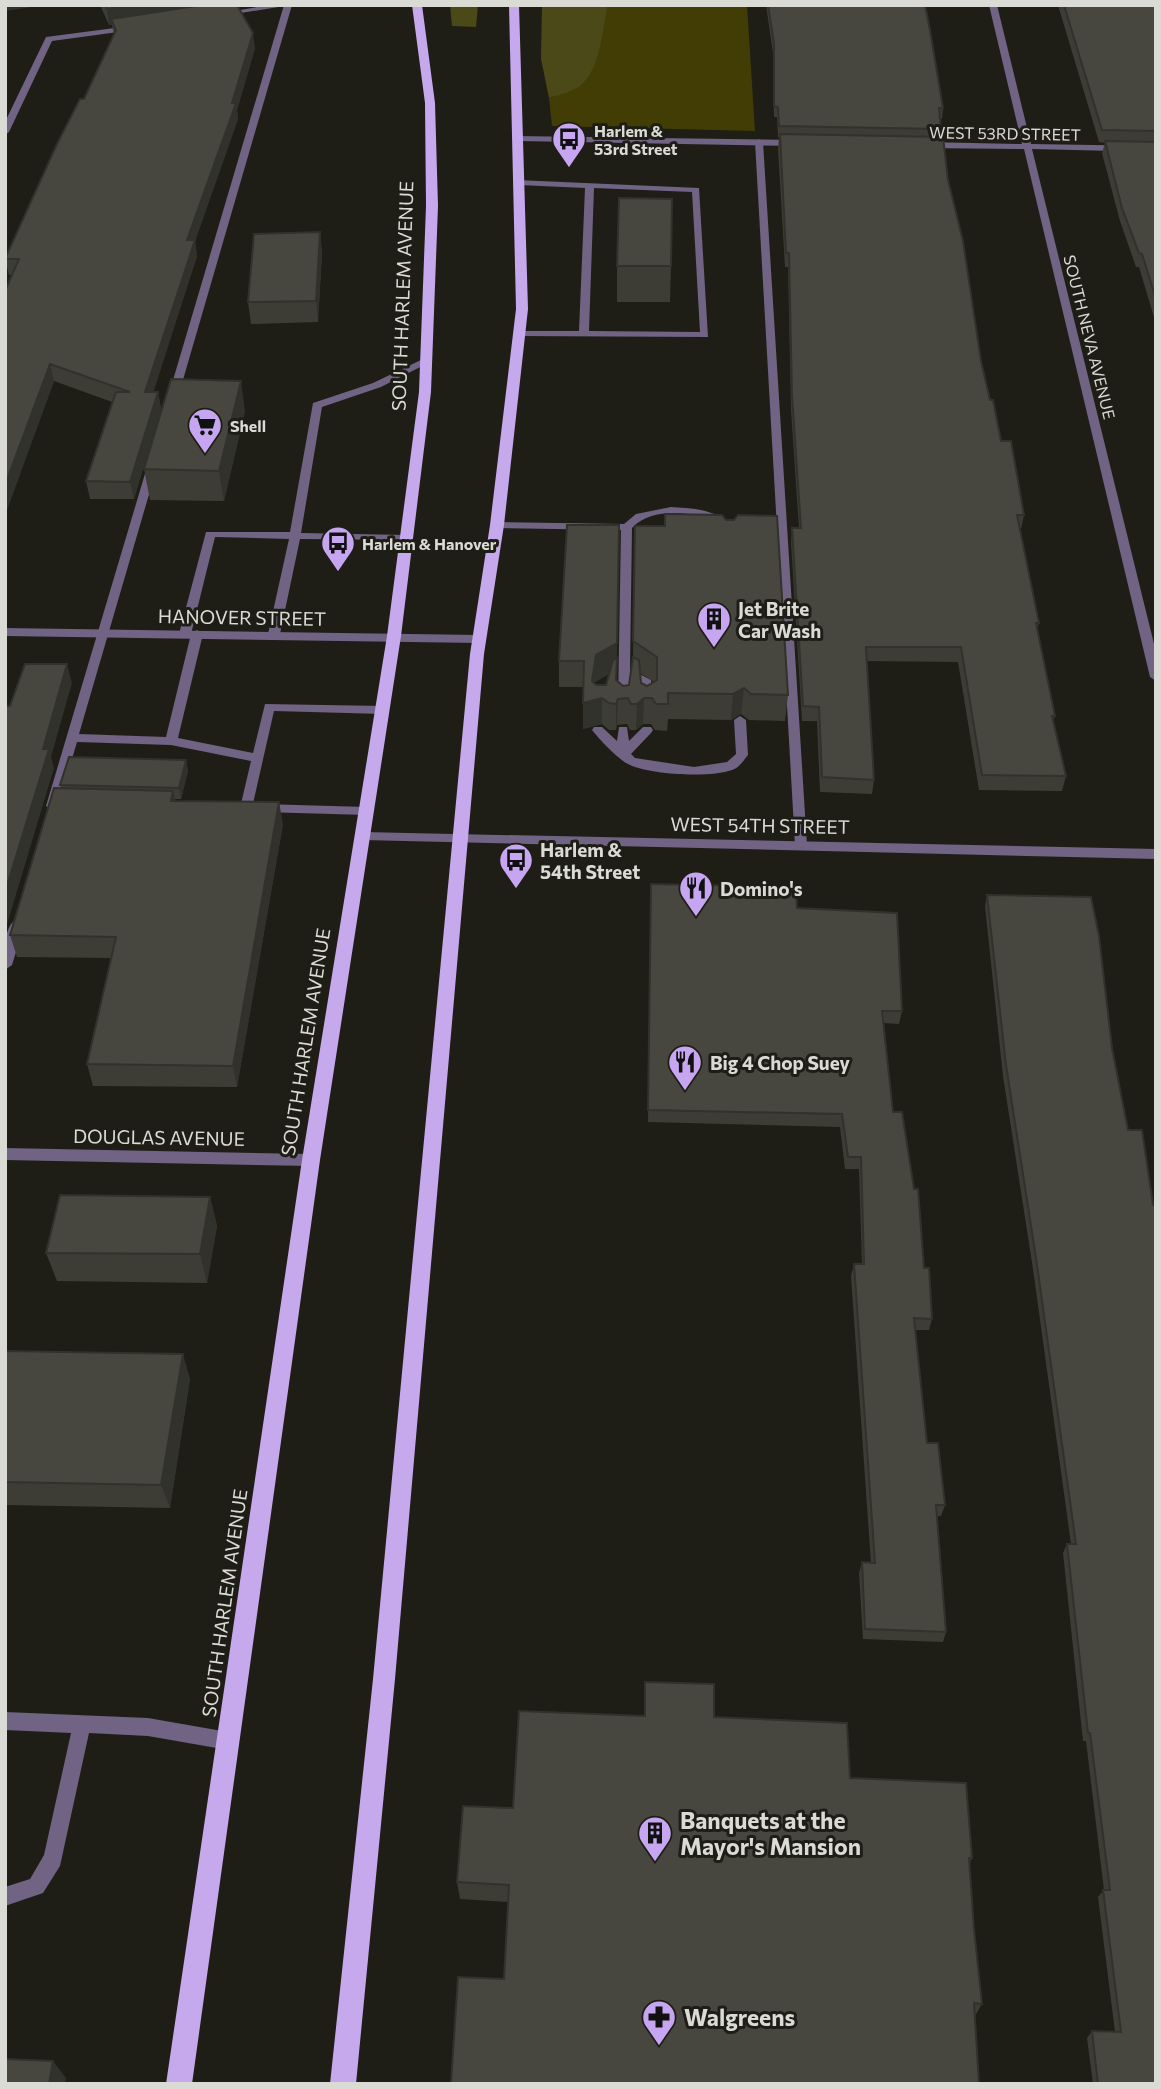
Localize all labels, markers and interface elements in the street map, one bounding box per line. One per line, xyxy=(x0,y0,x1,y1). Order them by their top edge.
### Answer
bus stop icon: Harlem & 53rd Street xyxy=(550,120,588,169)
place label: Harlem & 53rd Street xyxy=(594,121,678,158)
street label: WEST 53RD STREET xyxy=(929,122,1081,144)
street label: SOUTH HARLEM AVENUE xyxy=(386,181,418,411)
street label: SOUTH NEVA AVENUE xyxy=(1060,253,1120,421)
supermarket icon: Shell xyxy=(186,406,224,455)
place label: Shell xyxy=(230,416,266,435)
bus stop icon: Harlem & Hanover xyxy=(319,524,357,573)
place label: Harlem & Hanover xyxy=(362,534,497,553)
place label: Jet Brite Car Wash xyxy=(738,597,821,642)
building icon: Jet Brite Car Wash xyxy=(695,600,733,649)
street label: HANOVER STREET xyxy=(158,604,326,630)
street label: WEST 54TH STREET xyxy=(670,812,850,838)
place label: Harlem & 54th Street xyxy=(540,838,640,883)
bus stop icon: Harlem & 54th Street xyxy=(497,841,535,890)
restaurant icon: Domino's xyxy=(677,869,715,918)
place label: Domino's xyxy=(720,877,803,900)
street label: SOUTH HARLEM AVENUE xyxy=(276,927,334,1157)
restaurant icon: Big 4 Chop Suey xyxy=(666,1043,704,1092)
place label: Big 4 Chop Suey xyxy=(710,1051,850,1074)
street label: DOUGLAS AVENUE xyxy=(73,1124,245,1150)
street label: SOUTH HARLEM AVENUE xyxy=(197,1487,251,1719)
place label: Banquets at the Mayor's Mansion xyxy=(680,1806,861,1860)
building icon: Banquets at the Mayor's Mansion xyxy=(636,1814,674,1863)
pharmacy icon: Walgreens xyxy=(640,1998,678,2047)
place label: Walgreens xyxy=(684,2003,796,2031)

